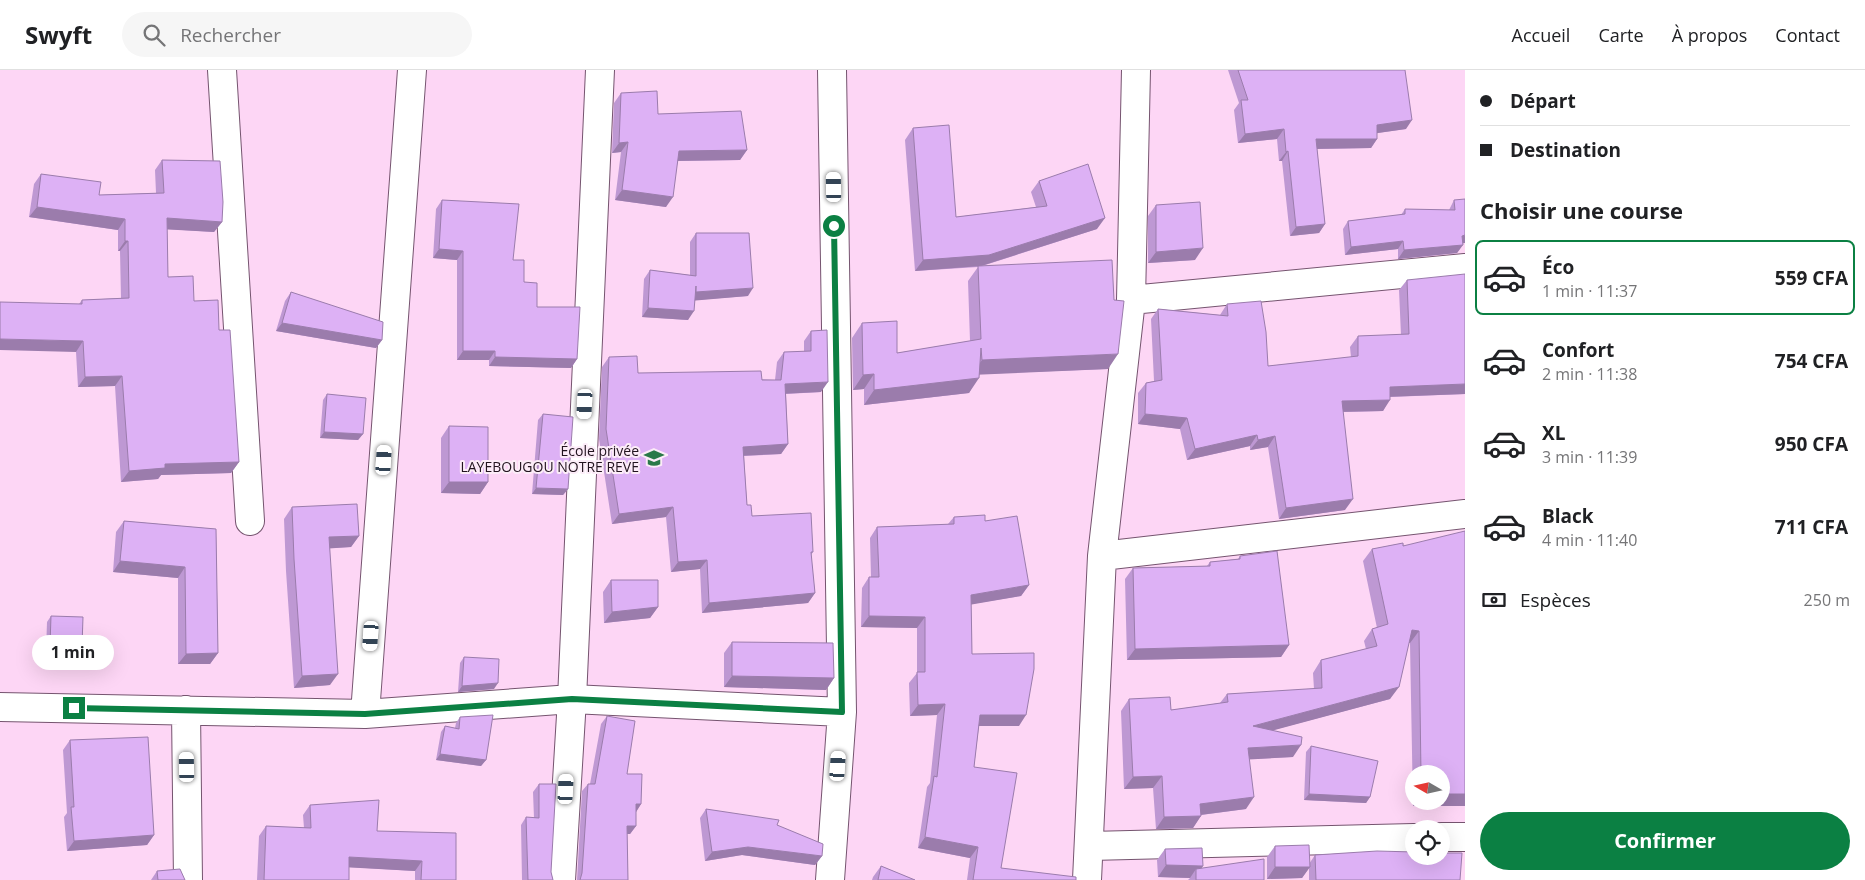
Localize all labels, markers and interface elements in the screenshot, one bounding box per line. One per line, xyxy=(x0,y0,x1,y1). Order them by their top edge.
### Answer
search box xyxy=(122,12,472,57)
text: Swyft xyxy=(25,18,92,51)
icon: search xyxy=(140,21,168,49)
text: Rechercher xyxy=(180,22,281,48)
text: Accueil xyxy=(1512,23,1570,47)
text: Carte xyxy=(1598,23,1644,47)
text: À propos xyxy=(1672,23,1747,47)
text: Contact xyxy=(1775,23,1840,47)
text: Départ xyxy=(1510,88,1576,114)
text: Destination xyxy=(1510,137,1621,163)
car xyxy=(826,172,841,202)
text: Choisir une course xyxy=(1480,195,1683,225)
route start xyxy=(823,215,845,237)
text: Éco xyxy=(1542,254,1574,280)
icon: car xyxy=(1482,255,1527,300)
text: 559 CFA xyxy=(1775,265,1848,291)
text: 1 min · 11:37 xyxy=(1542,280,1637,302)
text: Confort xyxy=(1542,337,1614,363)
icon: car xyxy=(1482,338,1527,383)
text: 754 CFA xyxy=(1775,348,1848,374)
text: 2 min · 11:38 xyxy=(1542,363,1637,385)
car xyxy=(576,389,593,419)
text: XL xyxy=(1542,420,1565,446)
icon: car xyxy=(1482,421,1527,466)
text: 950 CFA xyxy=(1775,431,1848,457)
place label: École privée LAYEBOUGOU NOTRE REVE xyxy=(460,441,639,476)
car xyxy=(375,445,392,475)
text: 3 min · 11:39 xyxy=(1542,446,1637,468)
school or university icon: École privée LAYEBOUGOU NOTRE REVE xyxy=(643,447,665,469)
text: Black xyxy=(1542,503,1594,529)
icon: car xyxy=(1482,504,1527,549)
text: 711 CFA xyxy=(1775,514,1848,540)
text: 4 min · 11:40 xyxy=(1542,529,1637,551)
icon: cash xyxy=(1480,586,1508,614)
text: Espèces xyxy=(1520,587,1591,613)
text: 250 m xyxy=(1804,589,1850,611)
car xyxy=(362,621,379,651)
callout: 1 min xyxy=(33,636,115,670)
text: 1 min xyxy=(51,641,95,663)
route end xyxy=(63,697,85,719)
car xyxy=(829,751,846,781)
car xyxy=(179,752,194,782)
north arrow xyxy=(1405,765,1450,810)
map controls xyxy=(1405,765,1450,865)
car xyxy=(557,774,574,804)
button: Confirmer xyxy=(1480,812,1850,870)
button: locate xyxy=(1405,820,1450,865)

